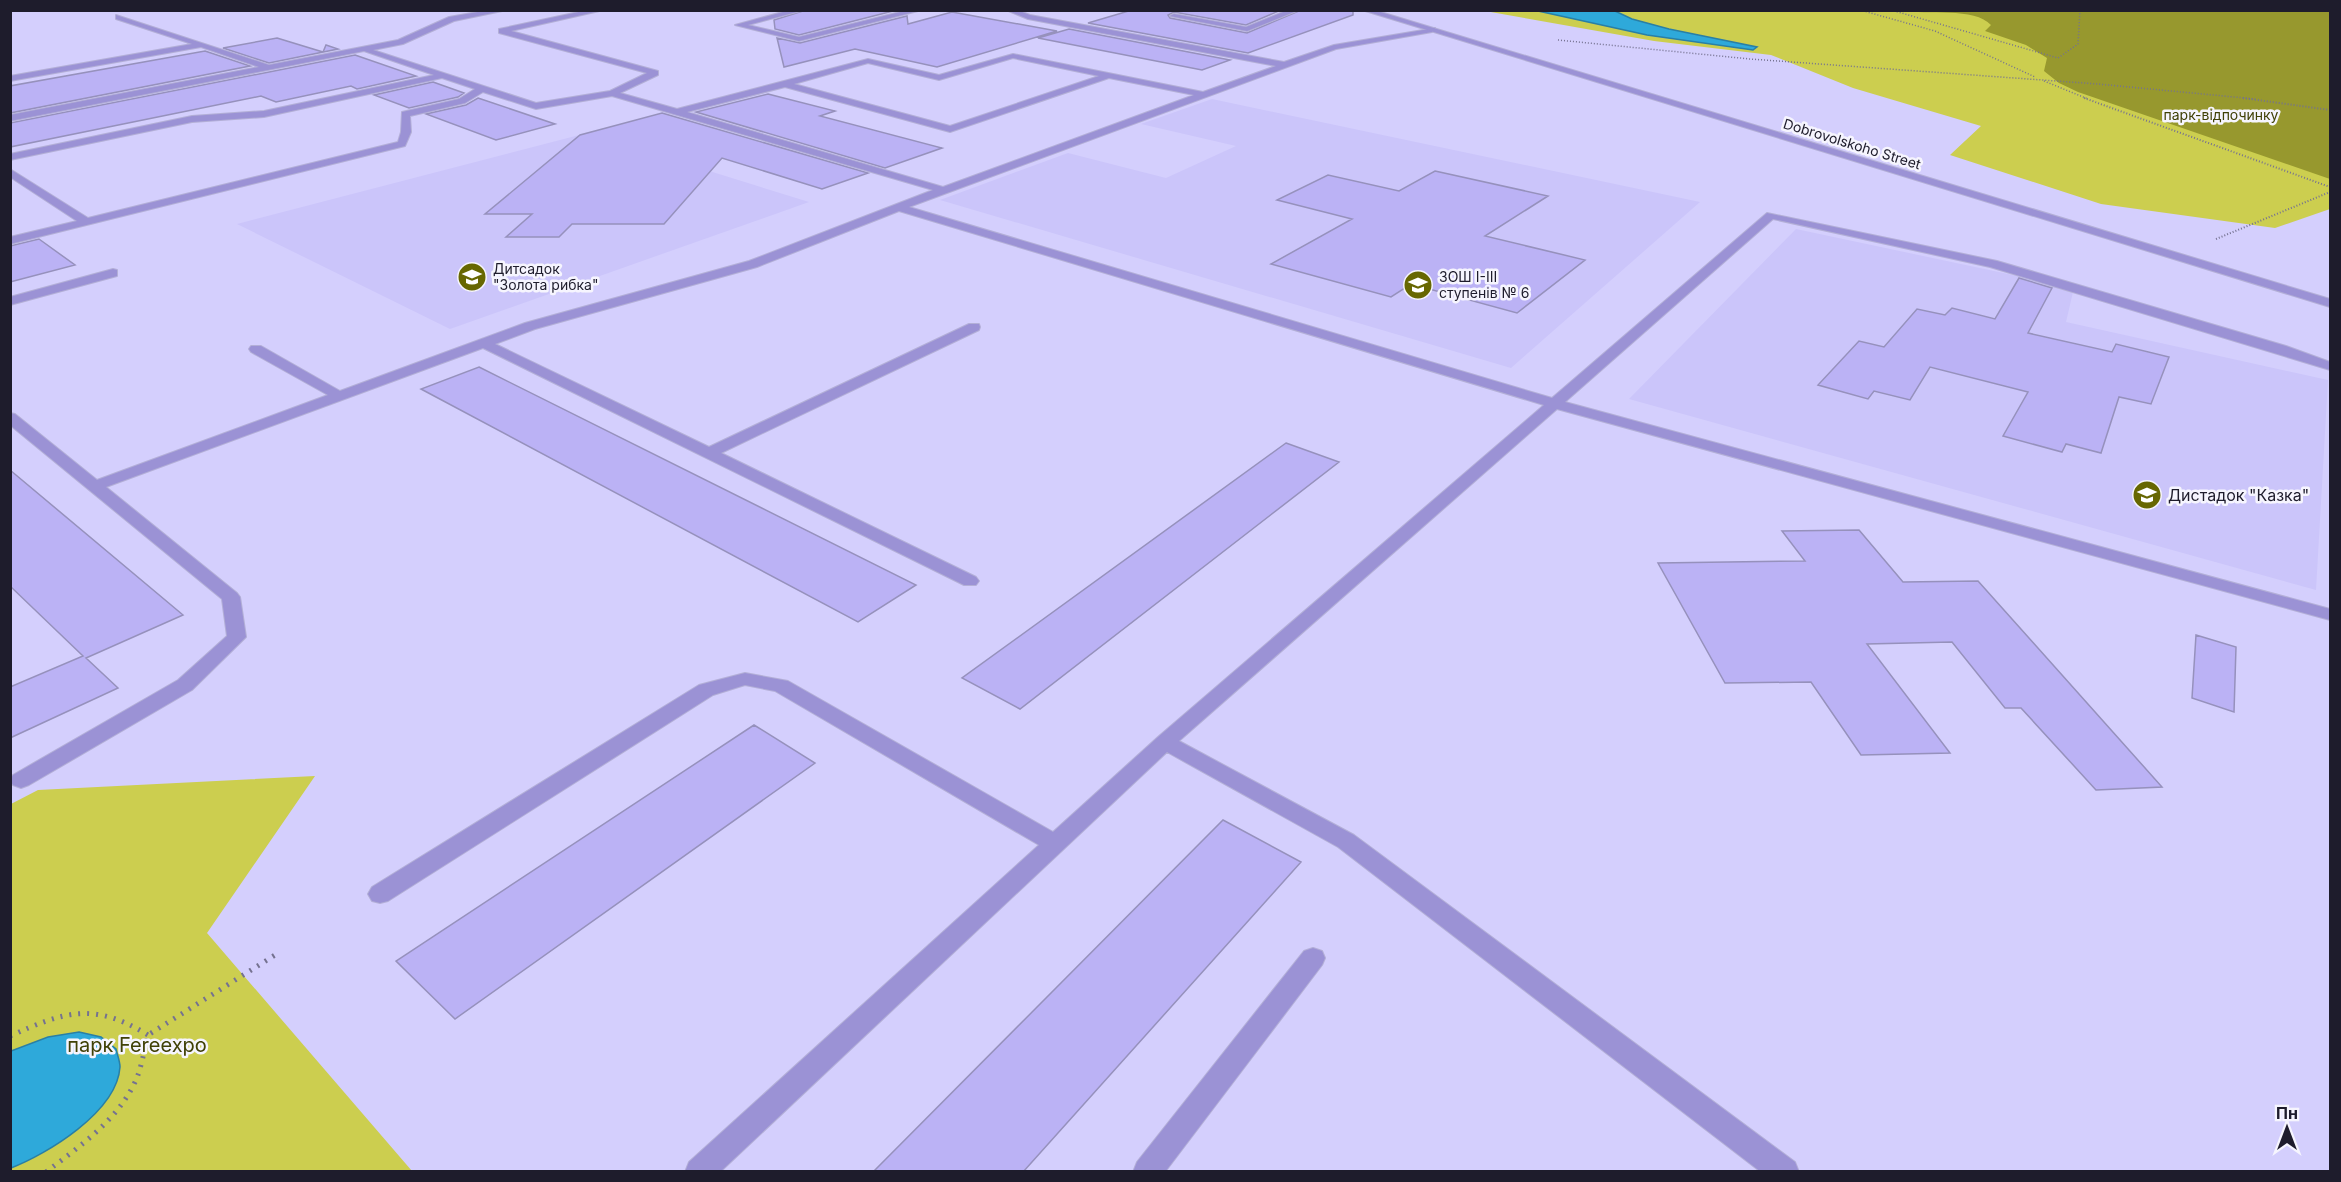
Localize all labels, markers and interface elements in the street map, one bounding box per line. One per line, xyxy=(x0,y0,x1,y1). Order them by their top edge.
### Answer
park label: парк-відпочинку xyxy=(2163,106,2279,123)
street label: Dobrovolskoho Street xyxy=(1781,115,1923,173)
place label: Дитсадок "Золота рибка" xyxy=(493,260,598,293)
school or university icon: Дитсадок "Золота рибка" xyxy=(456,261,488,293)
place label: ЗОШ І-ІІІ ступенів № 6 xyxy=(1439,268,1529,301)
school or university icon: ЗОШ І-ІІІ ступенів № 6 xyxy=(1402,269,1434,301)
school or university icon: Дистадок "Казка" xyxy=(2131,479,2163,511)
place label: Дистадок "Казка" xyxy=(2168,485,2309,505)
park label: парк Fereexpo xyxy=(67,1033,207,1057)
north arrow xyxy=(2257,1098,2317,1158)
text: Пн xyxy=(2276,1103,2298,1123)

